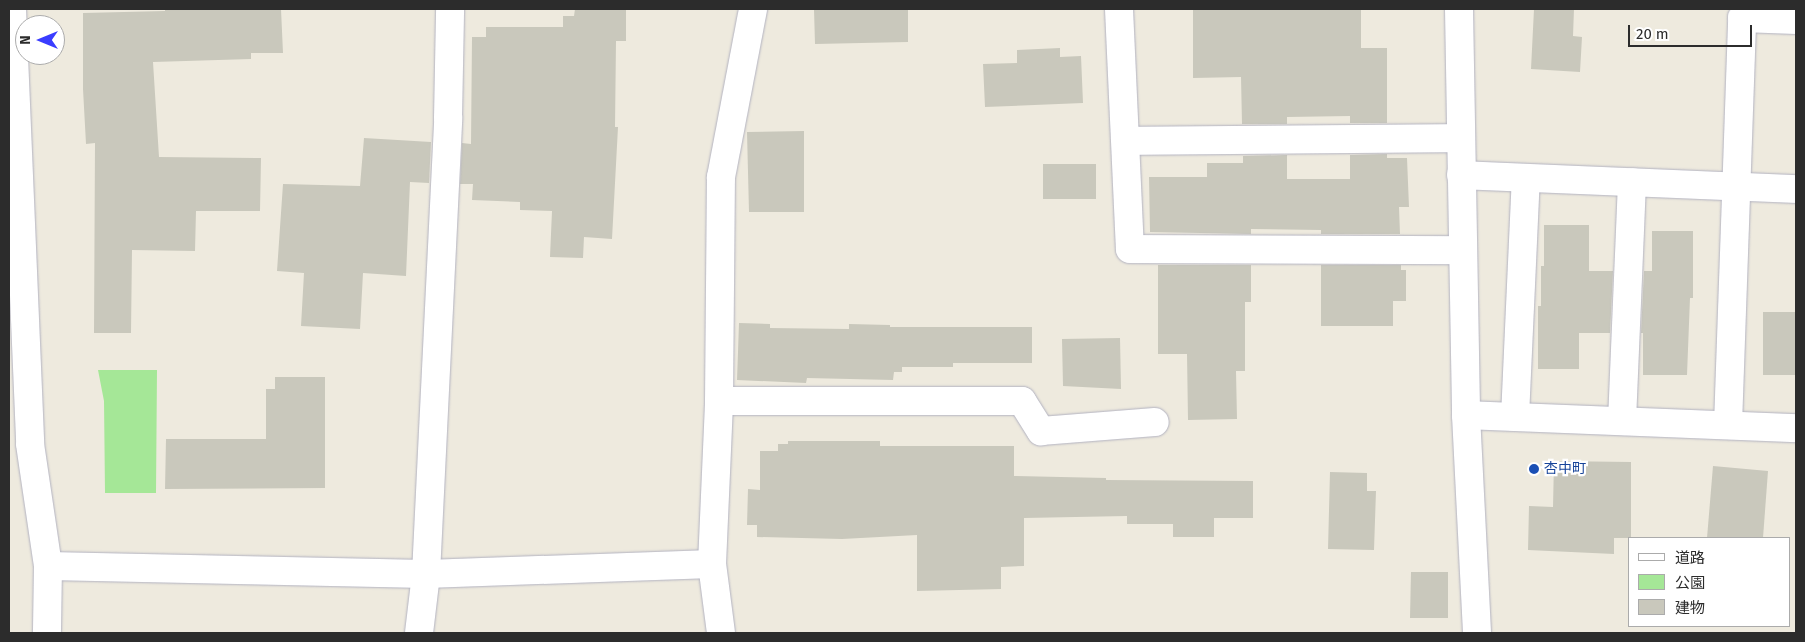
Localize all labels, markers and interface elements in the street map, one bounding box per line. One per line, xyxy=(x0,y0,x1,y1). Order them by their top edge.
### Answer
north arrow xyxy=(15,15,65,65)
scale bar xyxy=(1630,15,1754,47)
text: 20 m xyxy=(1636,25,1669,43)
text: N xyxy=(17,35,34,45)
place label: 杏中町 xyxy=(1544,461,1586,477)
marker: 杏中町 xyxy=(1528,463,1540,475)
legend xyxy=(1628,537,1790,627)
text: 道路 xyxy=(1675,549,1705,567)
text: 公園 xyxy=(1675,574,1705,592)
text: 建物 xyxy=(1675,599,1705,617)

